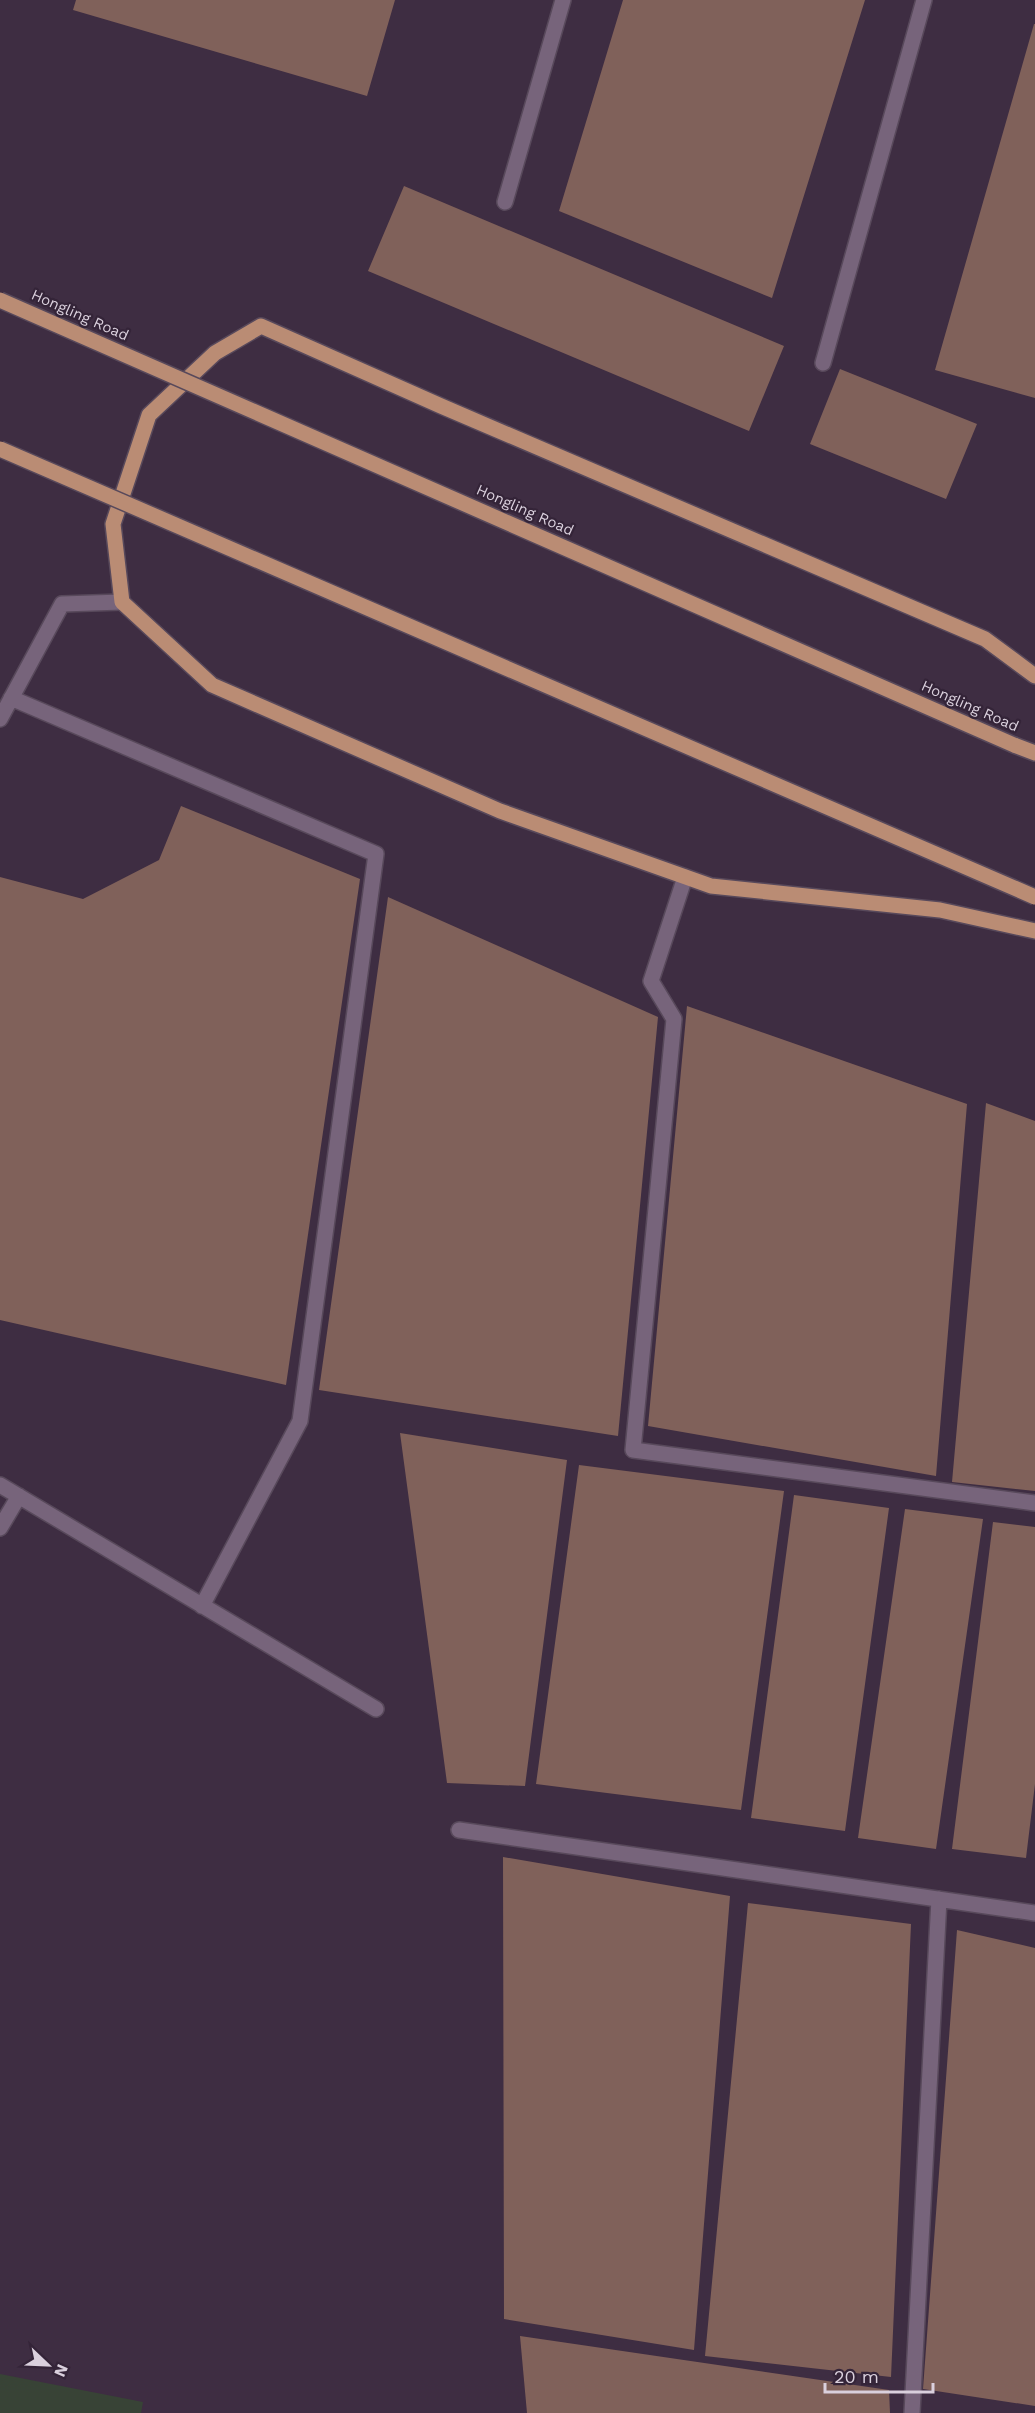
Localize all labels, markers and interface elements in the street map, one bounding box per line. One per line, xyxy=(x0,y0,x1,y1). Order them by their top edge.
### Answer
street label: Hongling Road xyxy=(28,285,132,345)
street label: Hongling Road xyxy=(473,480,577,540)
street label: Hongling Road xyxy=(918,676,1022,736)
north arrow xyxy=(18,2335,78,2395)
scale bar xyxy=(825,2356,933,2394)
text: N xyxy=(50,2361,72,2380)
text: 20 m xyxy=(834,2366,879,2387)

